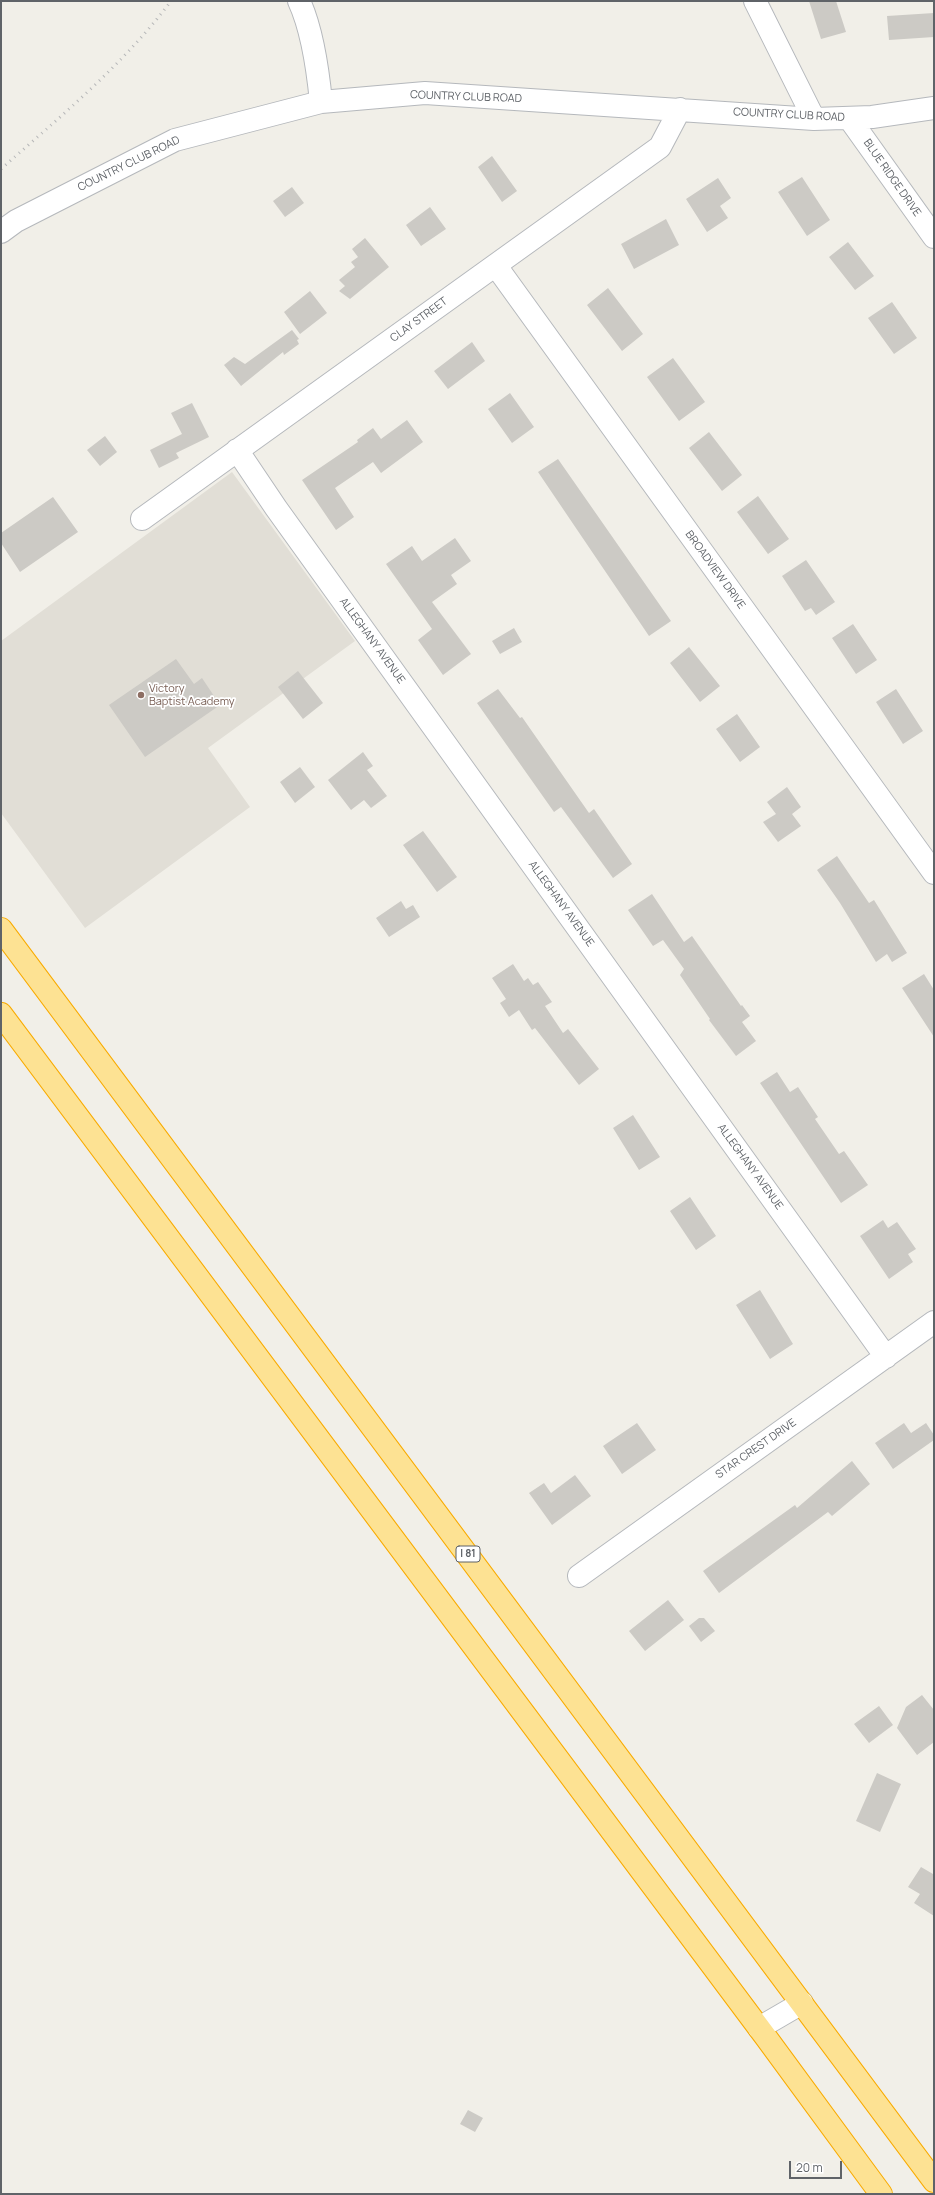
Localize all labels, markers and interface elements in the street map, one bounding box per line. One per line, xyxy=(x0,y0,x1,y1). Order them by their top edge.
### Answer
street label: COUNTRY CLUB ROAD xyxy=(410,88,522,106)
street label: COUNTRY CLUB ROAD xyxy=(733,105,845,125)
street label: COUNTRY CLUB ROAD xyxy=(76,134,182,194)
street label: BLUE RIDGE DRIVE xyxy=(860,137,924,219)
street label: CLAY STREET xyxy=(388,295,450,345)
street label: BROADVIEW DRIVE xyxy=(682,528,748,612)
street label: ALLEGHANY AVENUE xyxy=(336,596,408,686)
place label: Victory Baptist Academy xyxy=(149,682,235,708)
marker: Victory Baptist Academy xyxy=(136,690,146,700)
street label: ALLEGHANY AVENUE xyxy=(525,859,597,949)
street label: ALLEGHANY AVENUE xyxy=(714,1122,786,1212)
street label: STAR CREST DRIVE xyxy=(713,1416,799,1482)
road number: I 81 xyxy=(456,1546,480,1562)
scale bar xyxy=(791,2153,844,2179)
text: 20 m xyxy=(796,2159,823,2176)

